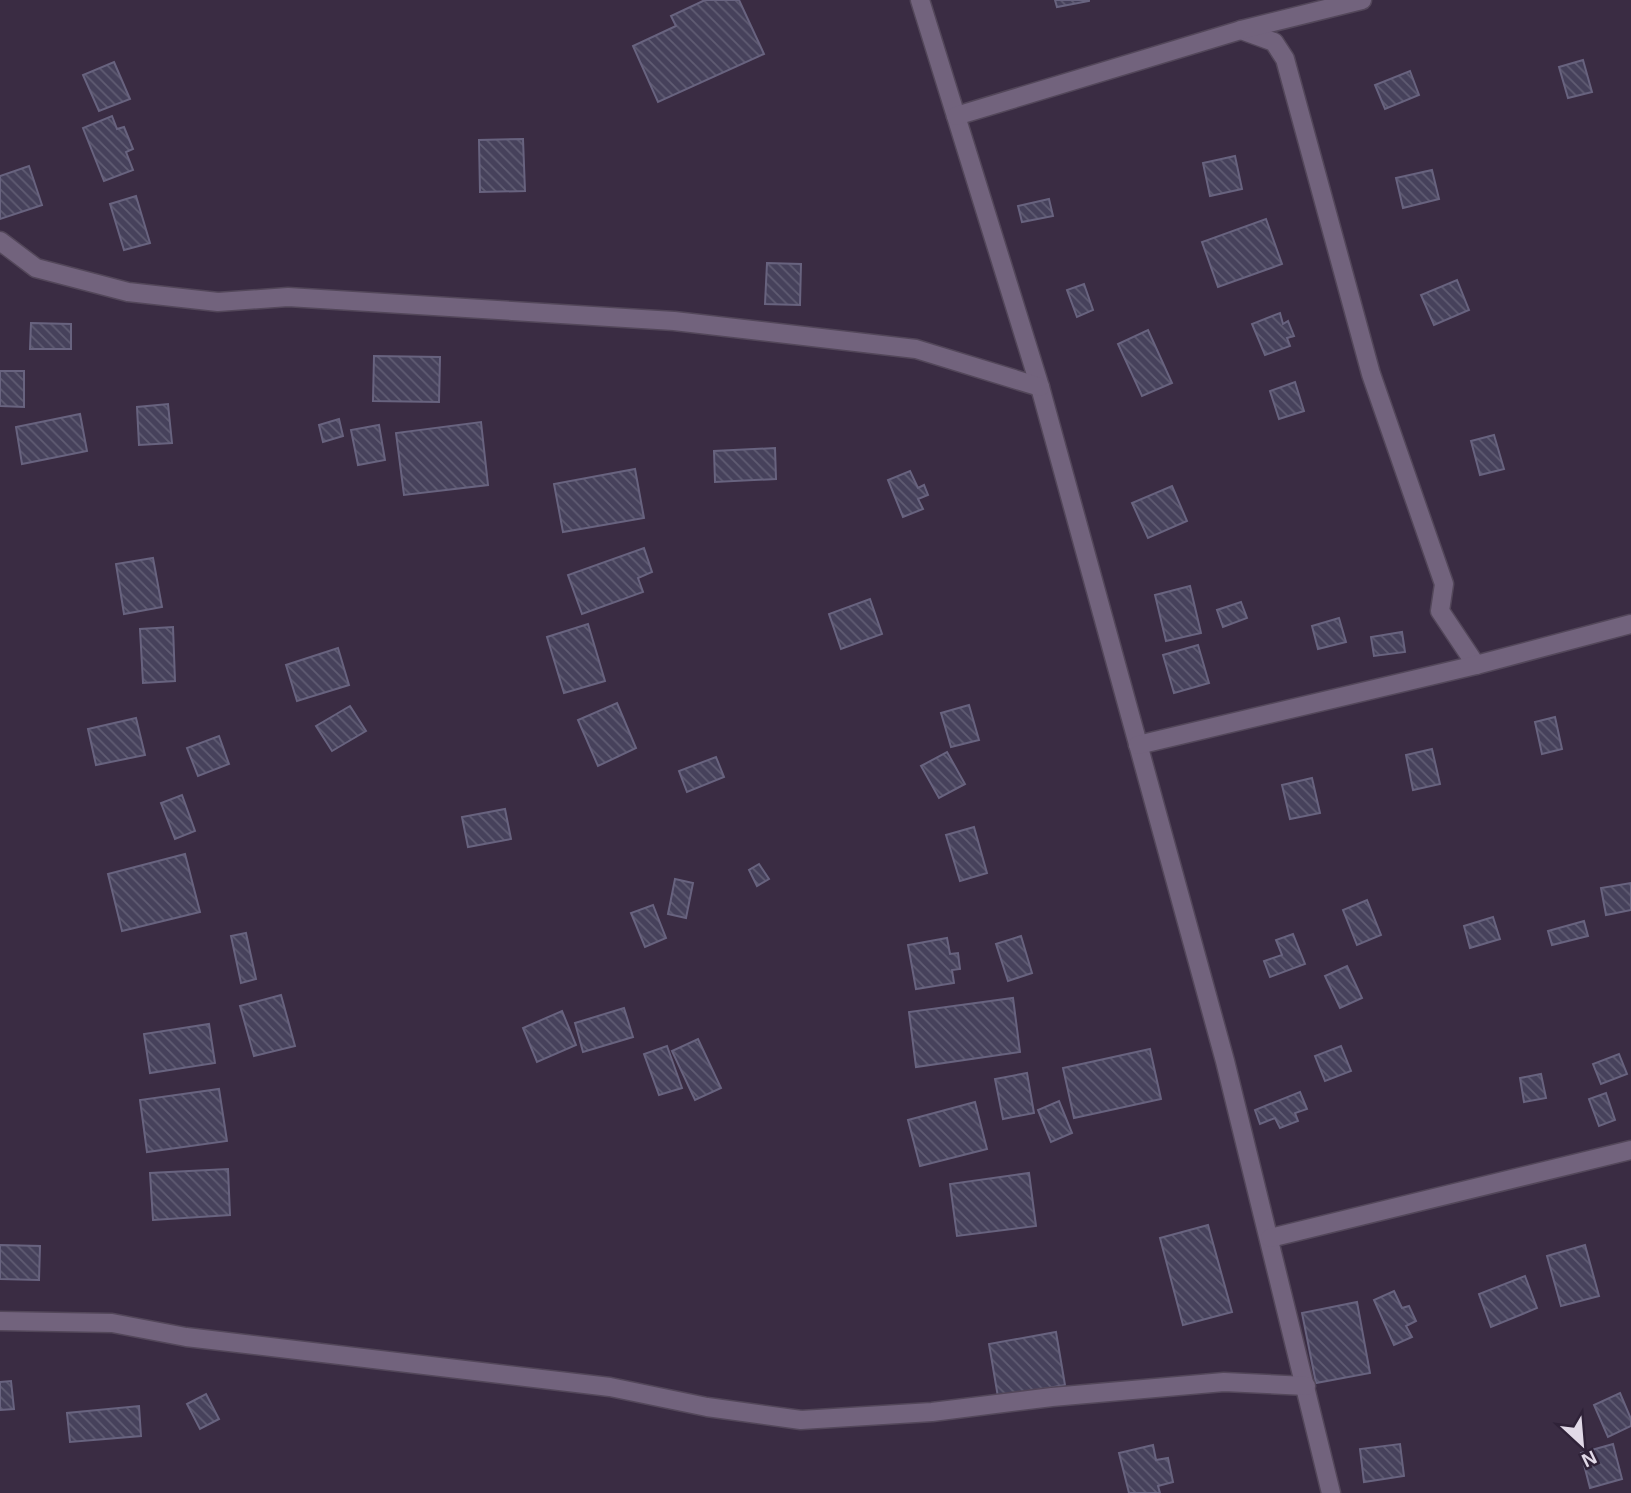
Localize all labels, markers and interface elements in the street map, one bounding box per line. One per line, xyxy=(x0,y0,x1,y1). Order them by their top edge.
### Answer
north arrow xyxy=(1547,1409,1617,1479)
text: N xyxy=(1578,1446,1600,1471)

